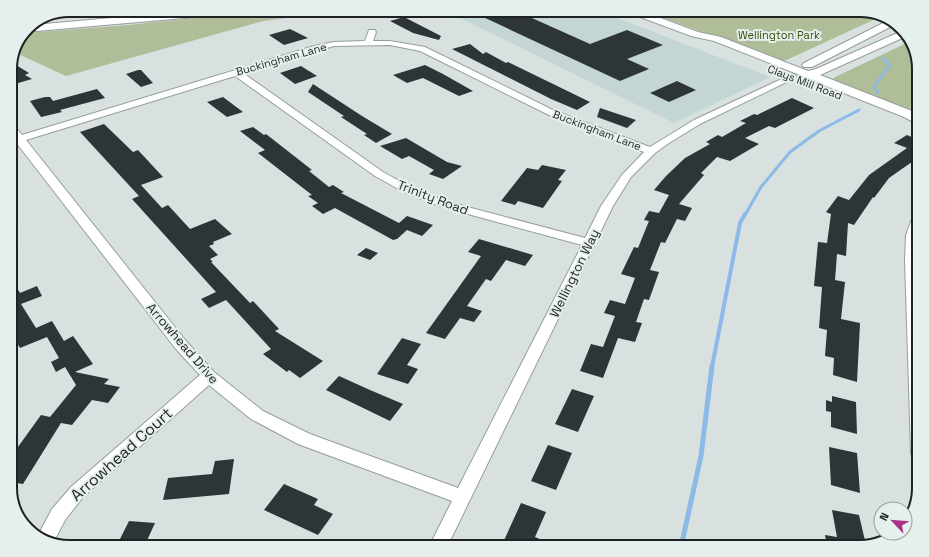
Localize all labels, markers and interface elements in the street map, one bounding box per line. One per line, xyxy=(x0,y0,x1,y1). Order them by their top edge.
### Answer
park label: Wellington Park xyxy=(738,28,820,42)
street label: Buckingham Lane xyxy=(234,39,328,79)
street label: Clays Mill Road xyxy=(766,61,844,103)
street label: Buckingham Lane xyxy=(551,107,643,153)
street label: Trinity Road xyxy=(395,176,471,219)
street label: Wellington Way xyxy=(546,226,603,320)
street label: Arrowhead Drive xyxy=(143,299,222,387)
street label: Arrowhead Court xyxy=(66,403,177,506)
north arrow xyxy=(873,501,913,541)
text: N xyxy=(876,510,892,523)

